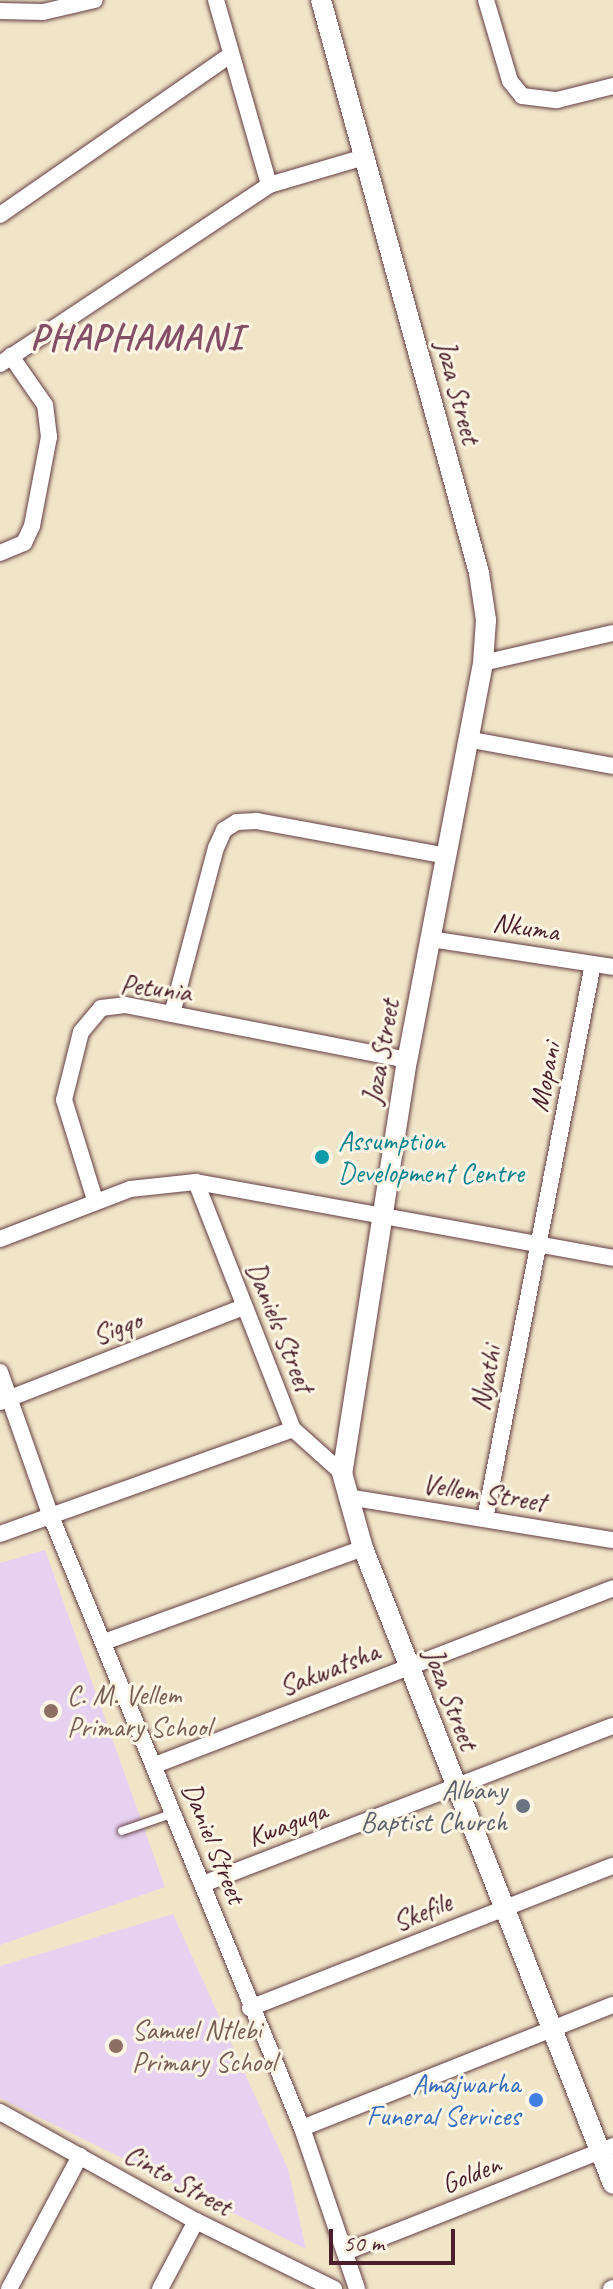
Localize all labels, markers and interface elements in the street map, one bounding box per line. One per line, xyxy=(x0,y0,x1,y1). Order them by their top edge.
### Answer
district label: PHAPHAMANI xyxy=(32,316,242,360)
street label: Joza Street xyxy=(428,336,488,448)
street label: Nkuma xyxy=(491,905,561,949)
street label: Petunia xyxy=(119,967,193,1009)
street label: Joza Street xyxy=(355,997,407,1107)
street label: Mopani xyxy=(522,1040,568,1114)
place label: Assumption Development Centre xyxy=(338,1124,524,1190)
marker: Assumption Development Centre xyxy=(313,1148,331,1166)
street label: Daniels Street xyxy=(239,1257,321,1397)
street label: Sigqo xyxy=(88,1303,146,1353)
street label: Nyathi xyxy=(463,1343,509,1413)
street label: Vellem Street xyxy=(420,1467,548,1519)
street label: Sakwatsha xyxy=(274,1635,384,1703)
street label: Joza Street xyxy=(416,1644,486,1754)
place label: C. M. Vellem Primary School xyxy=(67,1678,210,1744)
marker: C. M. Vellem Primary School xyxy=(42,1702,60,1720)
place label: Albany Baptist Church xyxy=(359,1773,507,1839)
street label: Daniel Street xyxy=(174,1777,254,1909)
street label: Kwaguqa xyxy=(243,1794,331,1854)
marker: Albany Baptist Church xyxy=(514,1797,532,1815)
street label: Skefile xyxy=(388,1885,456,1939)
place label: Samuel Ntlebi Primary School xyxy=(132,2013,275,2079)
marker: Samuel Ntlebi Primary School xyxy=(107,2037,125,2055)
place label: Amajwarha Funeral Services xyxy=(367,2067,520,2133)
marker: Amajwarha Funeral Services xyxy=(527,2091,545,2109)
street label: Cinto Street xyxy=(118,2137,238,2223)
street label: Golden xyxy=(436,2147,506,2201)
scale bar xyxy=(333,2213,459,2263)
text: 50 m xyxy=(343,2228,384,2258)

